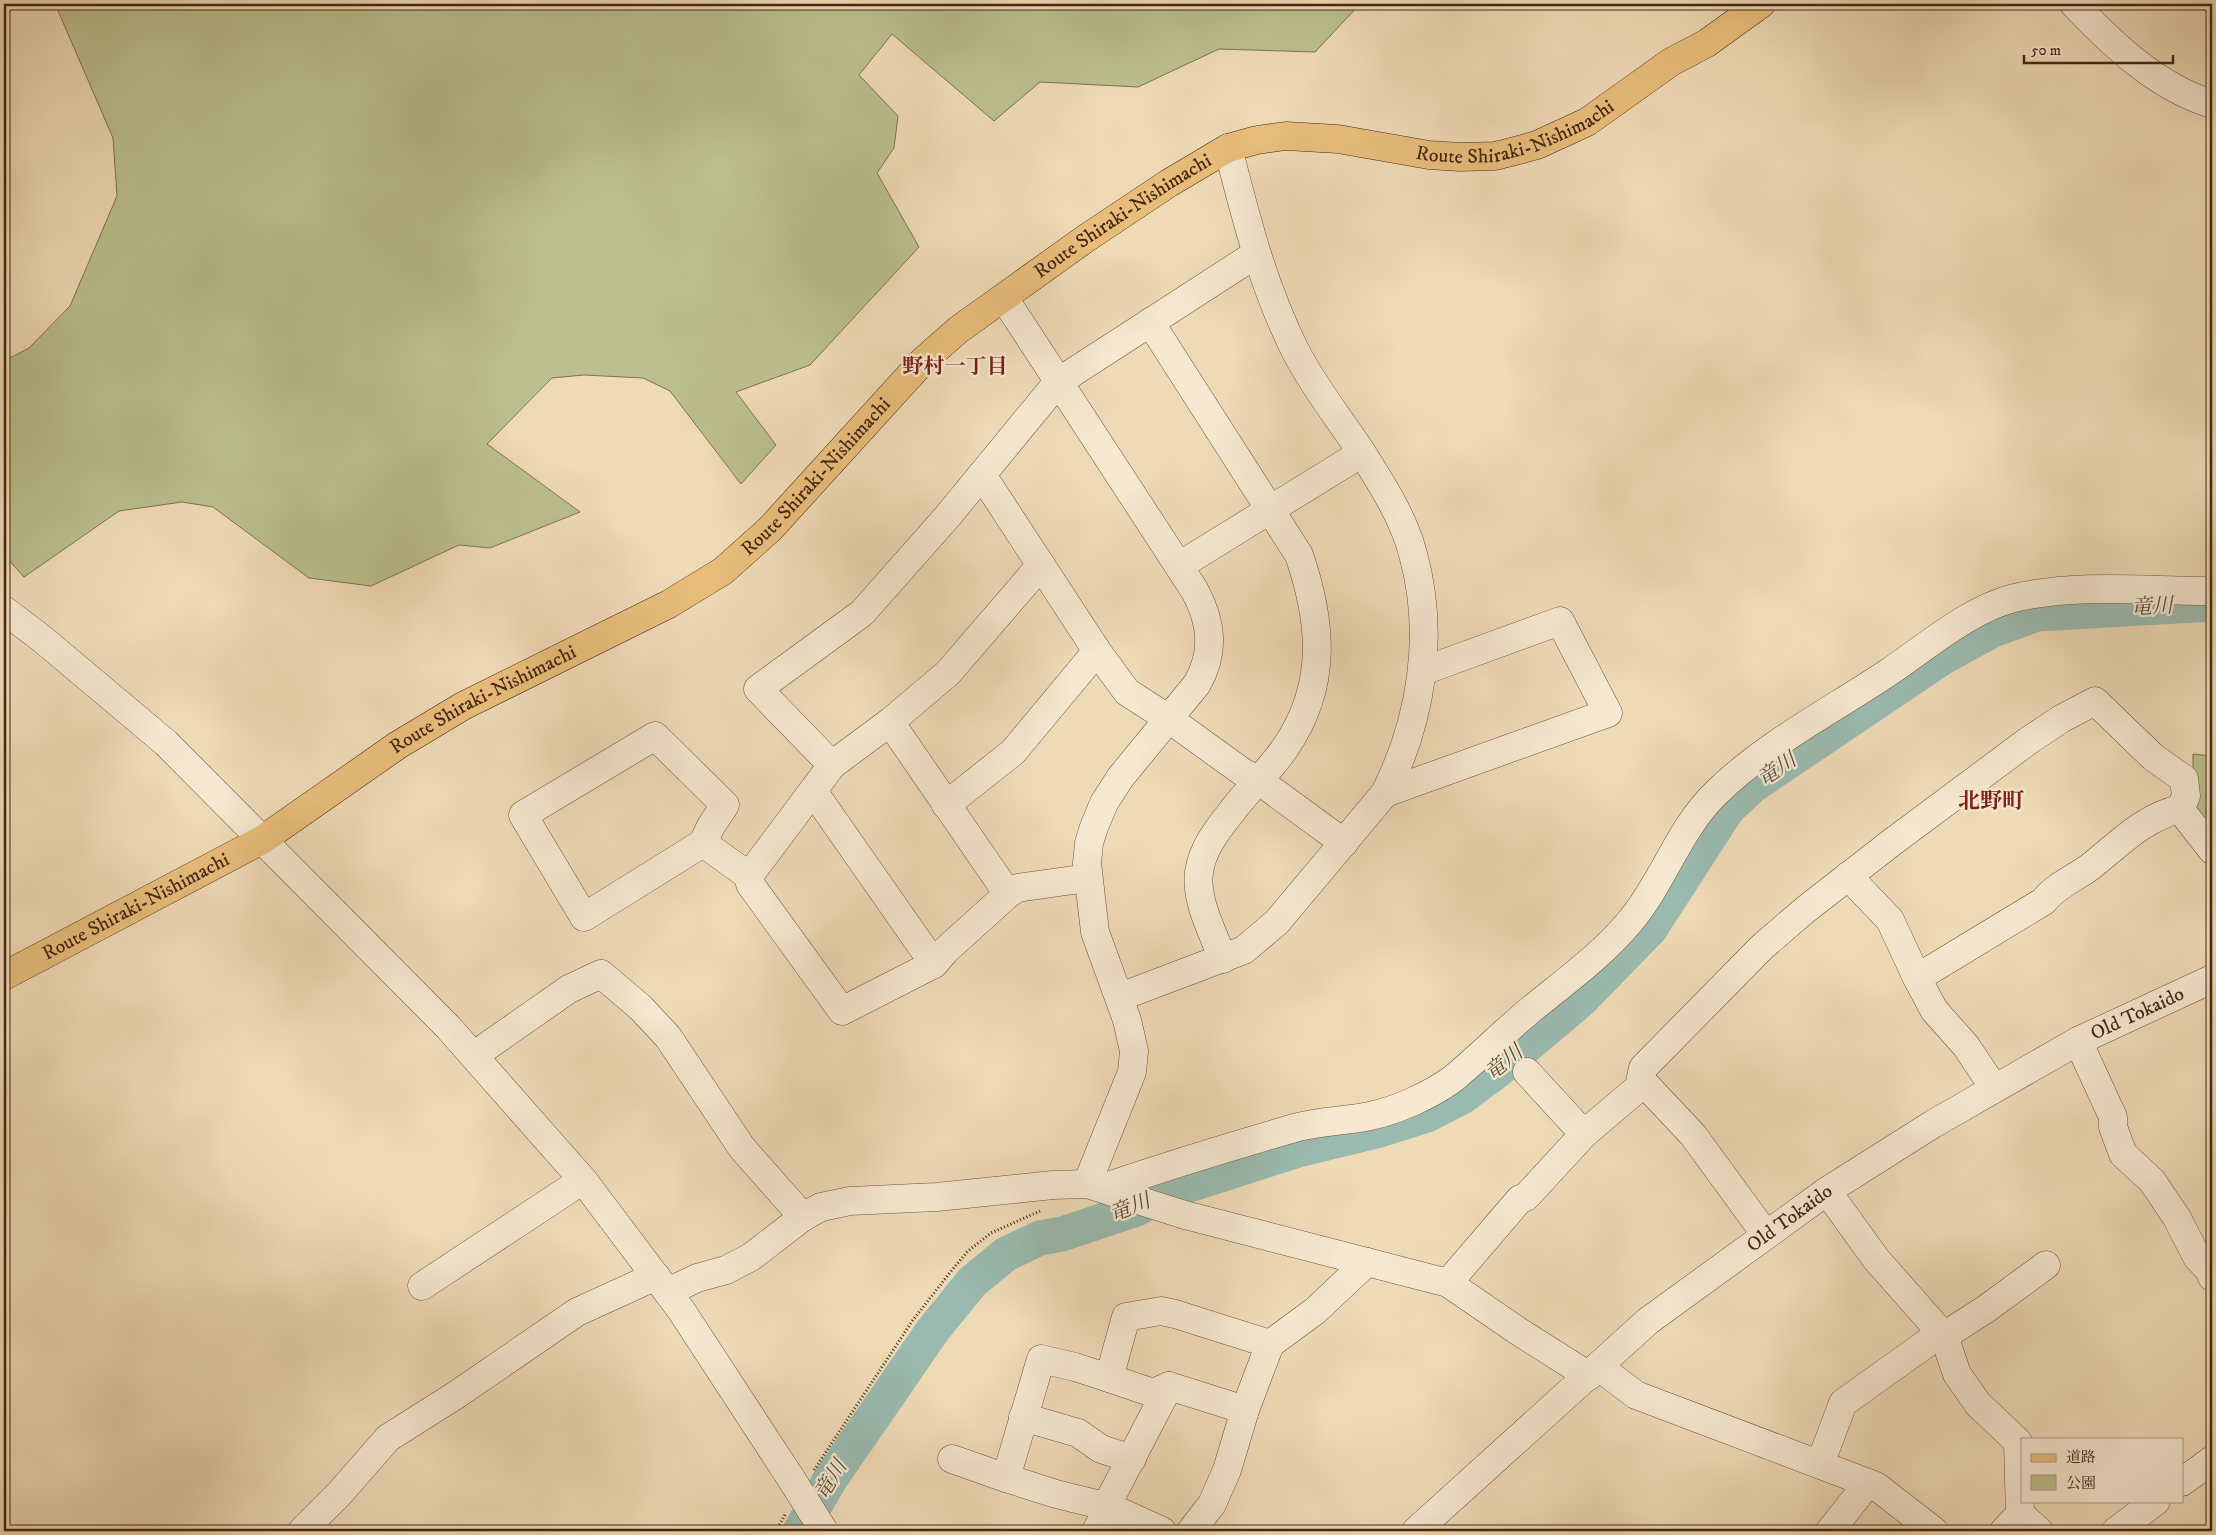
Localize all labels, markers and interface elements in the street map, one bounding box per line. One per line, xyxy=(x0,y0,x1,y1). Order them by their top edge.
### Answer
scale bar xyxy=(2024,32,2172,64)
text: 50 m xyxy=(2031,41,2061,60)
street label: Route Shiraki-Nishimachi xyxy=(1414,94,1619,170)
street label: Route Shiraki-Nishimachi xyxy=(1029,148,1216,284)
district label: 野村一丁目 xyxy=(903,354,1008,380)
street label: Route Shiraki-Nishimachi xyxy=(736,392,896,561)
water label: 竜川 xyxy=(2130,593,2176,621)
street label: Route Shiraki-Nishimachi xyxy=(385,639,580,760)
water label: 竜川 xyxy=(1752,746,1803,793)
district label: 北野町 xyxy=(1958,788,2024,815)
street label: Route Shiraki-Nishimachi xyxy=(38,847,234,966)
street label: Old Tokaido xyxy=(2087,981,2188,1046)
water label: 竜川 xyxy=(1479,1038,1530,1086)
street label: Old Tokaido xyxy=(1742,1179,1838,1258)
water label: 竜川 xyxy=(1106,1187,1156,1228)
legend xyxy=(2021,1438,2184,1502)
text: 道路 xyxy=(2066,1448,2096,1467)
water label: 竜川 xyxy=(809,1454,854,1505)
text: 公園 xyxy=(2066,1474,2096,1493)

